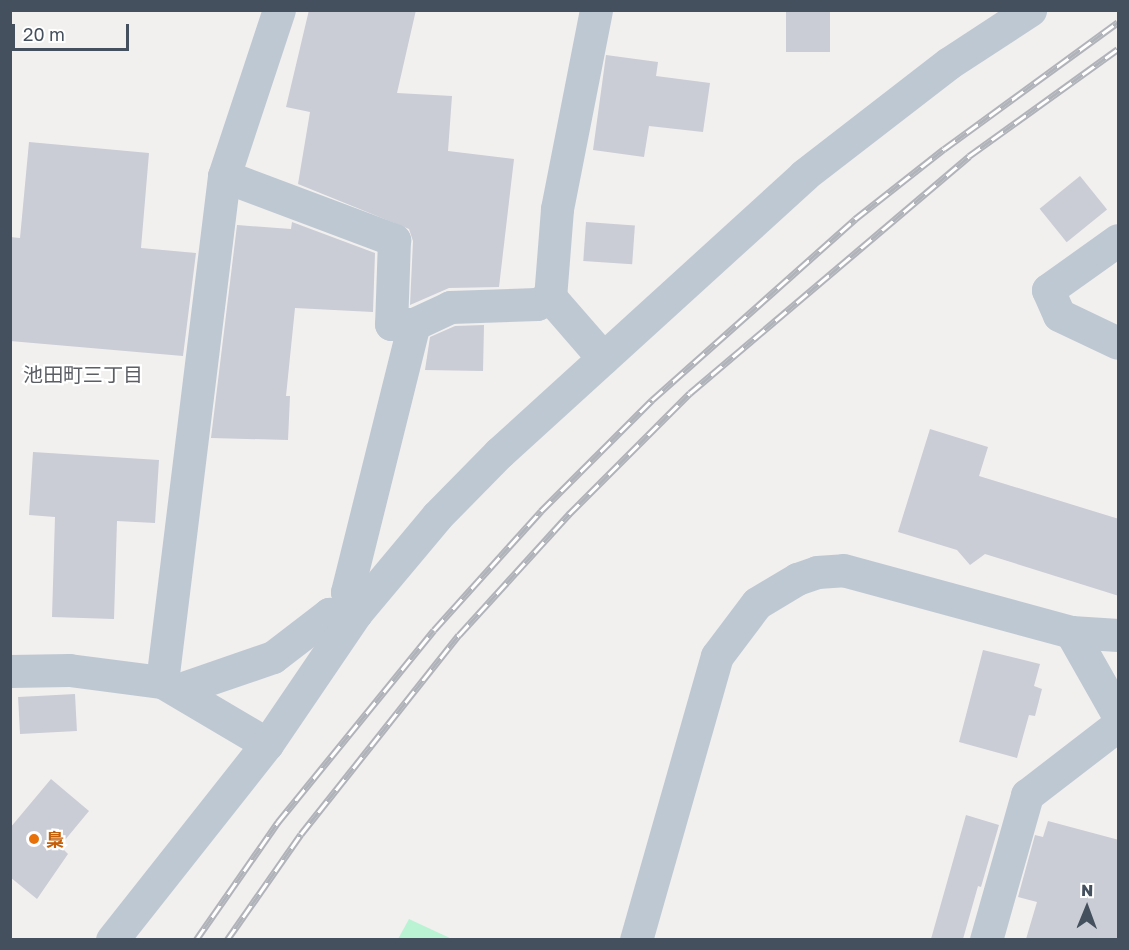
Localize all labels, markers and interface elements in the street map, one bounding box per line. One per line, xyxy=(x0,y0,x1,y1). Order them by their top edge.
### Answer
scale bar xyxy=(15,12,132,50)
text: 20 m xyxy=(23,23,65,45)
district label: 池田町三丁目 xyxy=(23,362,143,386)
place label: 梟 xyxy=(46,828,64,850)
marker: 梟 xyxy=(27,832,41,846)
north arrow xyxy=(1057,878,1117,938)
text: N xyxy=(1081,880,1094,900)

